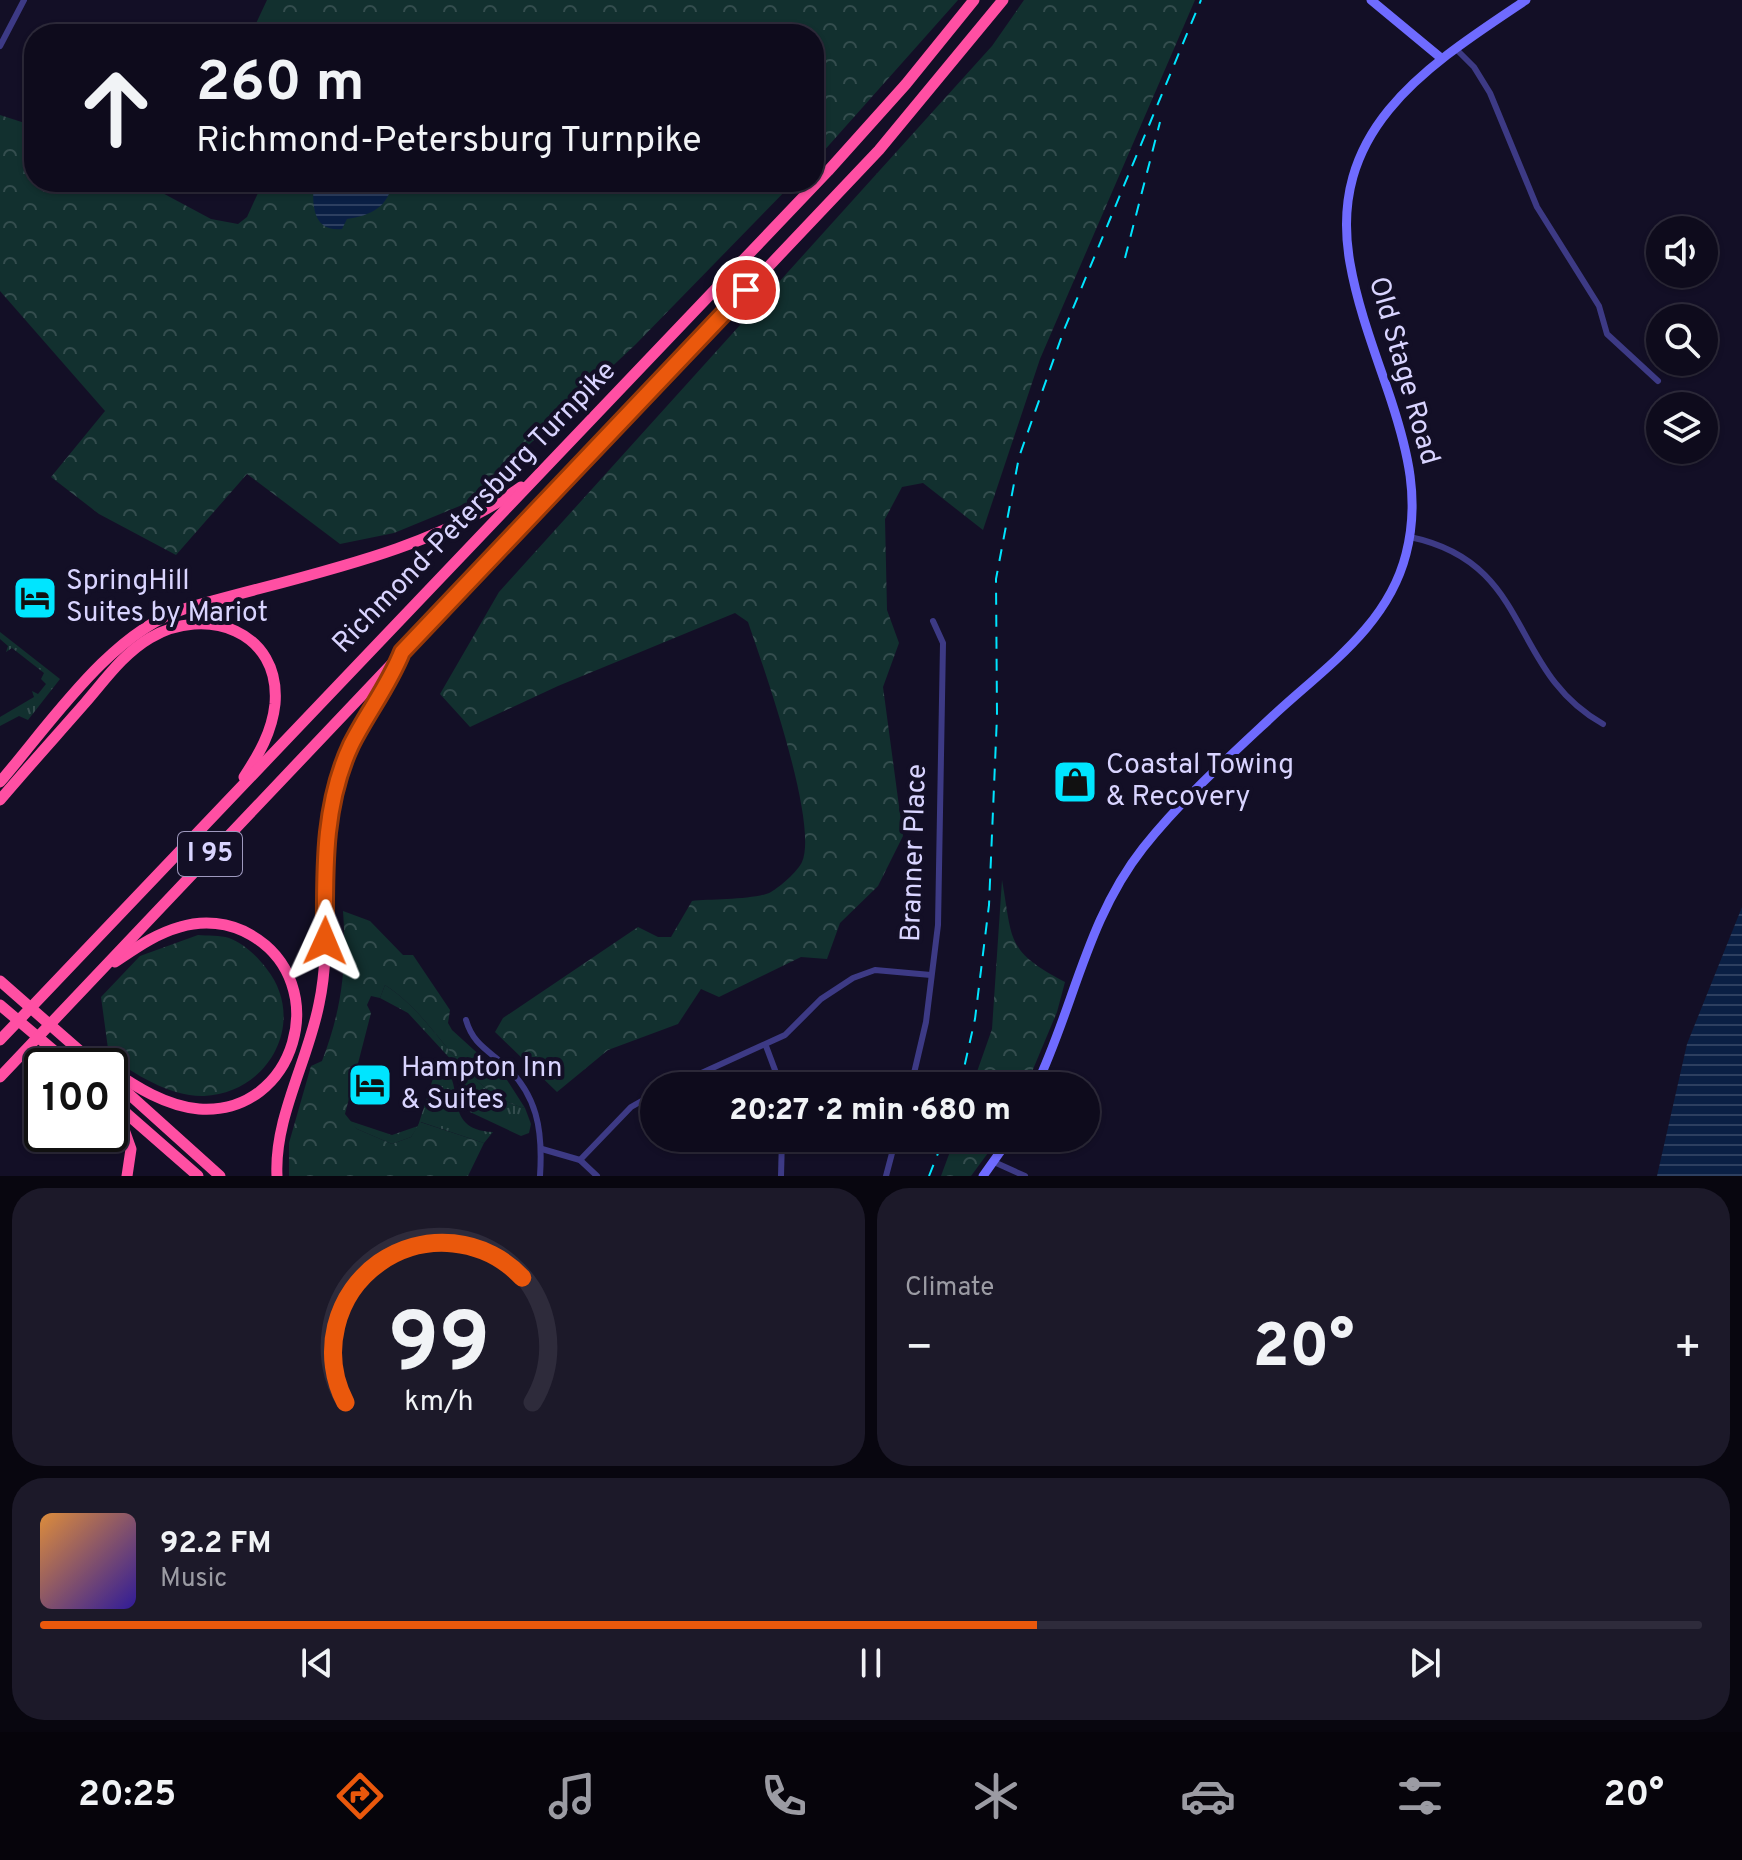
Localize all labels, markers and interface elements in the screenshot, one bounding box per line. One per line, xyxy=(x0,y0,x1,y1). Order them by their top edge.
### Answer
text: 260 m xyxy=(196,50,365,120)
icon: ahead xyxy=(64,56,168,160)
text: Richmond-Petersburg Turnpike xyxy=(196,119,702,165)
map controls xyxy=(1646,216,1718,464)
button: sound xyxy=(1646,216,1718,288)
pin xyxy=(712,256,780,324)
icon: arrive xyxy=(724,268,768,312)
street label: Old Stage Road xyxy=(1359,273,1447,469)
button: search xyxy=(1646,304,1718,376)
street label: Richmond-Petersburg Turnpike xyxy=(325,354,625,662)
button: layers xyxy=(1646,392,1718,464)
place label: SpringHill Suites by Mariot xyxy=(66,564,268,632)
hotel icon: SpringHill Suites by Mariot xyxy=(11,574,59,622)
place label: Coastal Towing & Recovery xyxy=(1106,748,1294,816)
shop icon: Coastal Towing & Recovery xyxy=(1051,758,1099,806)
street label: Branner Place xyxy=(894,763,936,943)
road number: I 95 xyxy=(178,832,242,876)
position arrow xyxy=(283,899,367,983)
speed limit sign: 100 xyxy=(24,1048,128,1152)
place label: Hampton Inn & Suites xyxy=(401,1051,562,1119)
hotel icon: Hampton Inn & Suites xyxy=(346,1061,394,1109)
text: 20:27 · 2 min · 680 m xyxy=(729,1093,1011,1130)
text: Climate xyxy=(905,1272,994,1305)
text: 99 xyxy=(387,1296,490,1401)
text: 20° xyxy=(1253,1312,1354,1388)
text: − xyxy=(905,1322,933,1378)
text: + xyxy=(1674,1322,1702,1378)
text: km/h xyxy=(404,1385,473,1421)
text: 92.2 FM xyxy=(160,1526,271,1563)
text: Music xyxy=(160,1563,227,1596)
icon: previous xyxy=(295,1641,339,1685)
icon: pause xyxy=(849,1641,893,1685)
icon: next xyxy=(1403,1641,1447,1685)
icon: directions xyxy=(332,1768,388,1824)
icon: music xyxy=(544,1768,600,1824)
icon: phone xyxy=(756,1768,812,1824)
icon: climate xyxy=(968,1768,1024,1824)
icon: car xyxy=(1180,1768,1236,1824)
icon: filters xyxy=(1392,1768,1448,1824)
text: 20:25 xyxy=(78,1773,176,1819)
text: 20° xyxy=(1603,1773,1664,1819)

